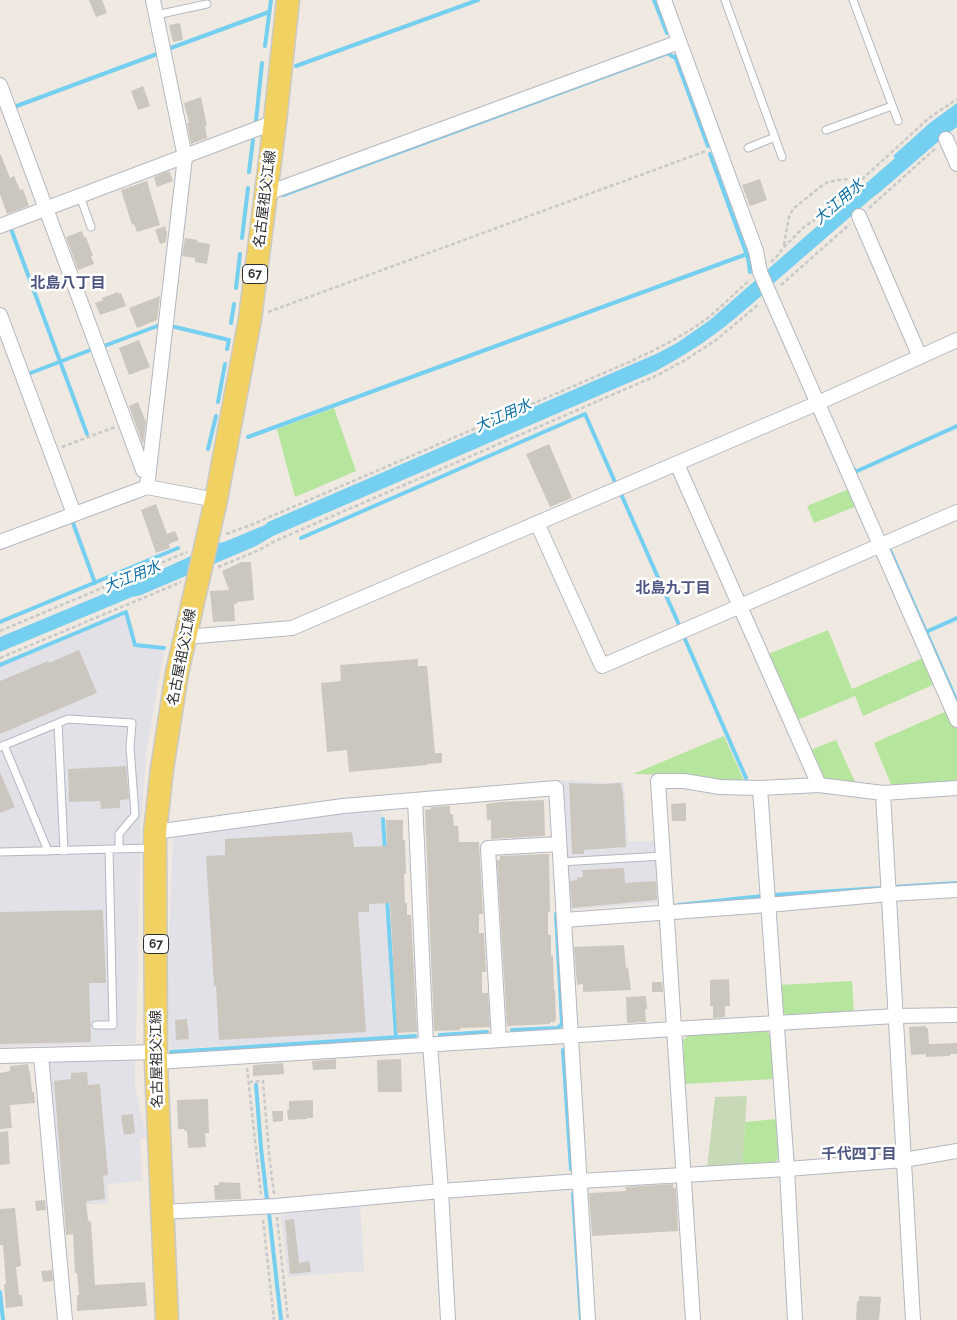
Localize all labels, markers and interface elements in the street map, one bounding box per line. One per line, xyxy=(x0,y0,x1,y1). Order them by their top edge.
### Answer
street label: 名古屋祖父江線 xyxy=(251,149,279,249)
water label: 大江用水 xyxy=(810,176,868,228)
road number: 67 xyxy=(242,264,268,284)
district label: 北島八丁目 xyxy=(31,274,105,292)
water label: 大江用水 xyxy=(472,396,534,436)
water label: 大江用水 xyxy=(101,557,163,597)
district label: 北島九丁目 xyxy=(636,579,710,597)
street label: 名古屋祖父江線 xyxy=(164,607,200,707)
road number: 67 xyxy=(144,934,168,954)
street label: 名古屋祖父江線 xyxy=(148,1010,166,1108)
district label: 千代四丁目 xyxy=(822,1145,896,1163)

